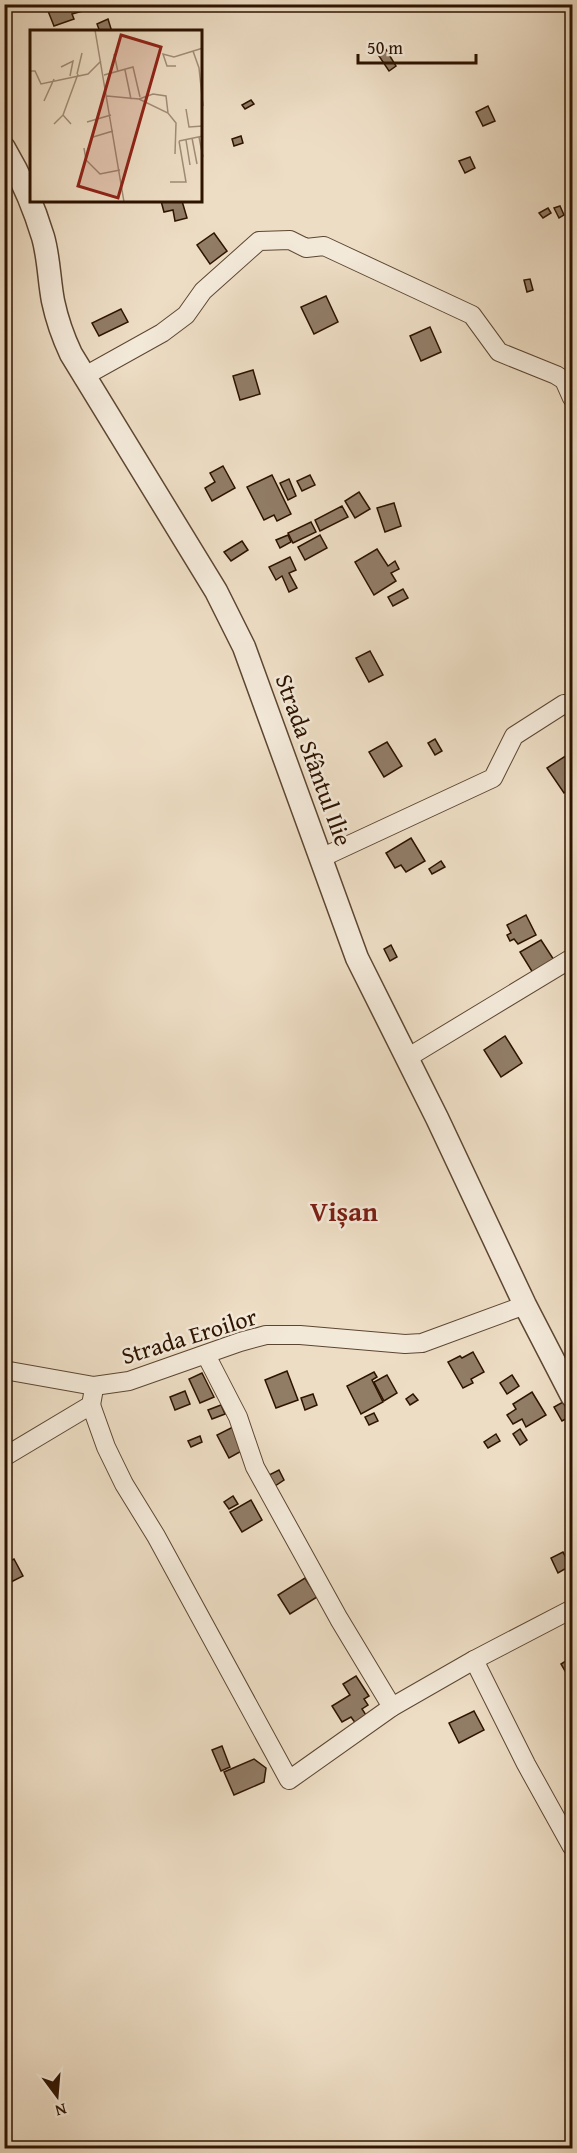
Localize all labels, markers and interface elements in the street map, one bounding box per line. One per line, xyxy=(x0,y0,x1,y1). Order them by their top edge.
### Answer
scale bar xyxy=(358,27,476,65)
inset map xyxy=(30,30,202,202)
text: 50 m xyxy=(367,34,403,61)
street label: Strada Sfântul Ilie xyxy=(267,669,361,851)
district label: Vișan xyxy=(310,1191,378,1231)
street label: Strada Eroilor xyxy=(117,1299,261,1373)
north arrow xyxy=(27,2066,87,2126)
text: N xyxy=(52,2097,70,2124)

